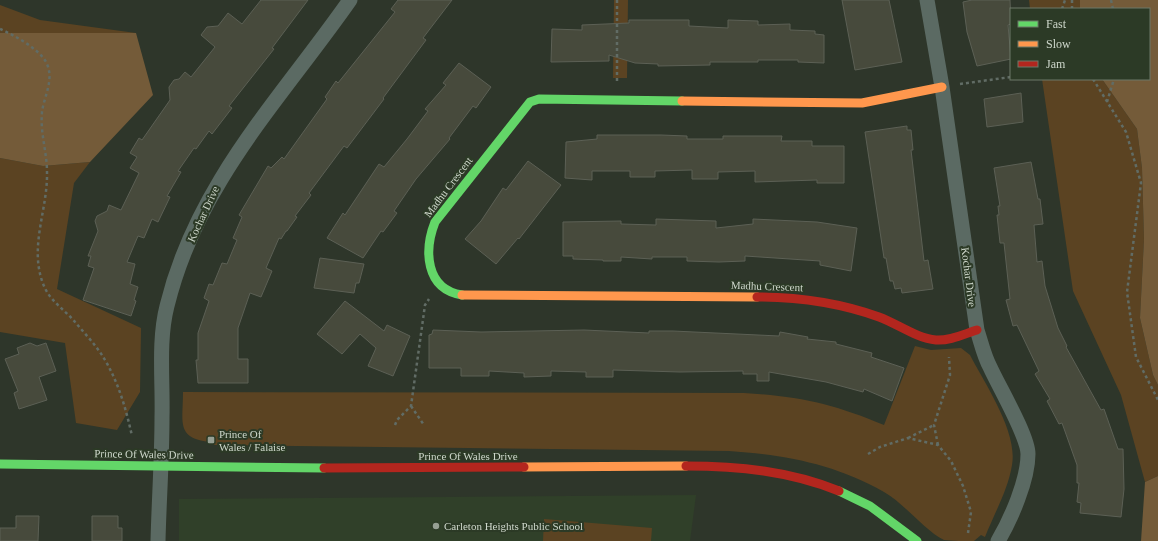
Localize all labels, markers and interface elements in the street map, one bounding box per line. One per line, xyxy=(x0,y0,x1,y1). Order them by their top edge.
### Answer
legend xyxy=(1010,8,1150,80)
text: Fast xyxy=(1046,17,1067,31)
text: Slow xyxy=(1046,37,1071,51)
text: Jam xyxy=(1046,57,1066,71)
street label: Madhu Crescent xyxy=(421,154,475,220)
street label: Kochar Drive xyxy=(185,184,221,244)
street label: Kochar Drive xyxy=(959,246,979,308)
street label: Madhu Crescent xyxy=(731,279,803,293)
place label: Prince Of Wales / Falaise xyxy=(219,428,285,453)
marker: Prince Of Wales / Falaise xyxy=(206,435,216,445)
street label: Prince Of Wales Drive xyxy=(94,447,194,461)
street label: Prince Of Wales Drive xyxy=(418,450,518,462)
place label: Carleton Heights Public School xyxy=(444,520,583,532)
marker: Carleton Heights Public School xyxy=(431,521,441,531)

